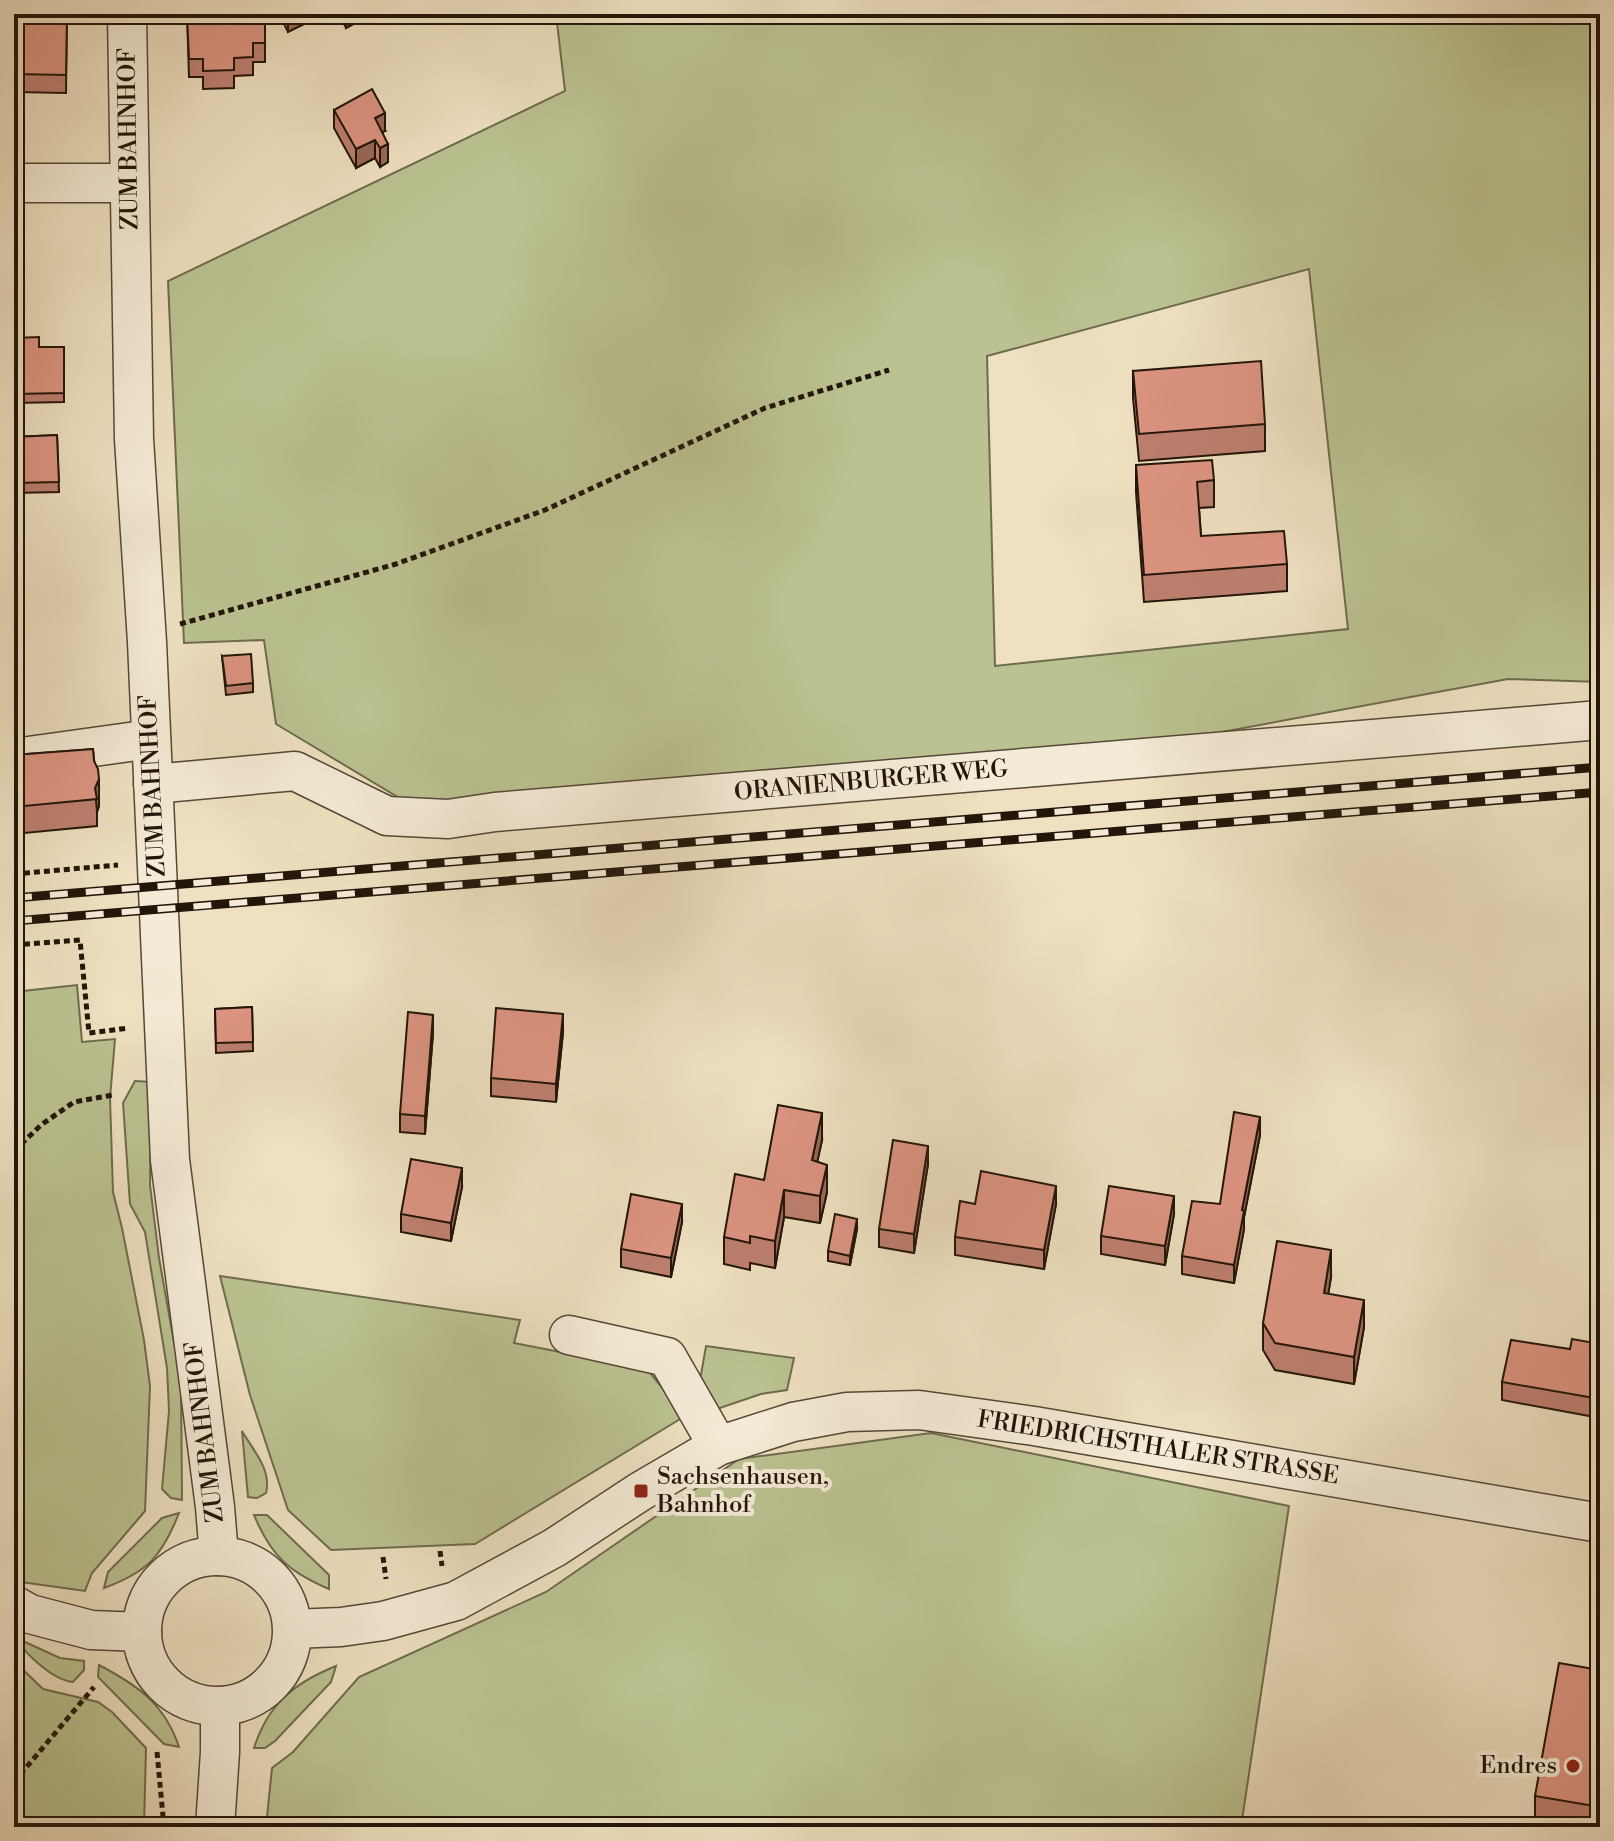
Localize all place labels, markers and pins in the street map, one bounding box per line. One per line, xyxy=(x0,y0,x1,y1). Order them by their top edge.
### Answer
place label: Sachsenhausen, Bahnhof xyxy=(656,1462,829,1520)
marker: Sachsenhausen, Bahnhof xyxy=(632,1482,650,1500)
place label: Endres xyxy=(1480,1751,1557,1781)
marker: Endres xyxy=(1564,1757,1582,1775)

